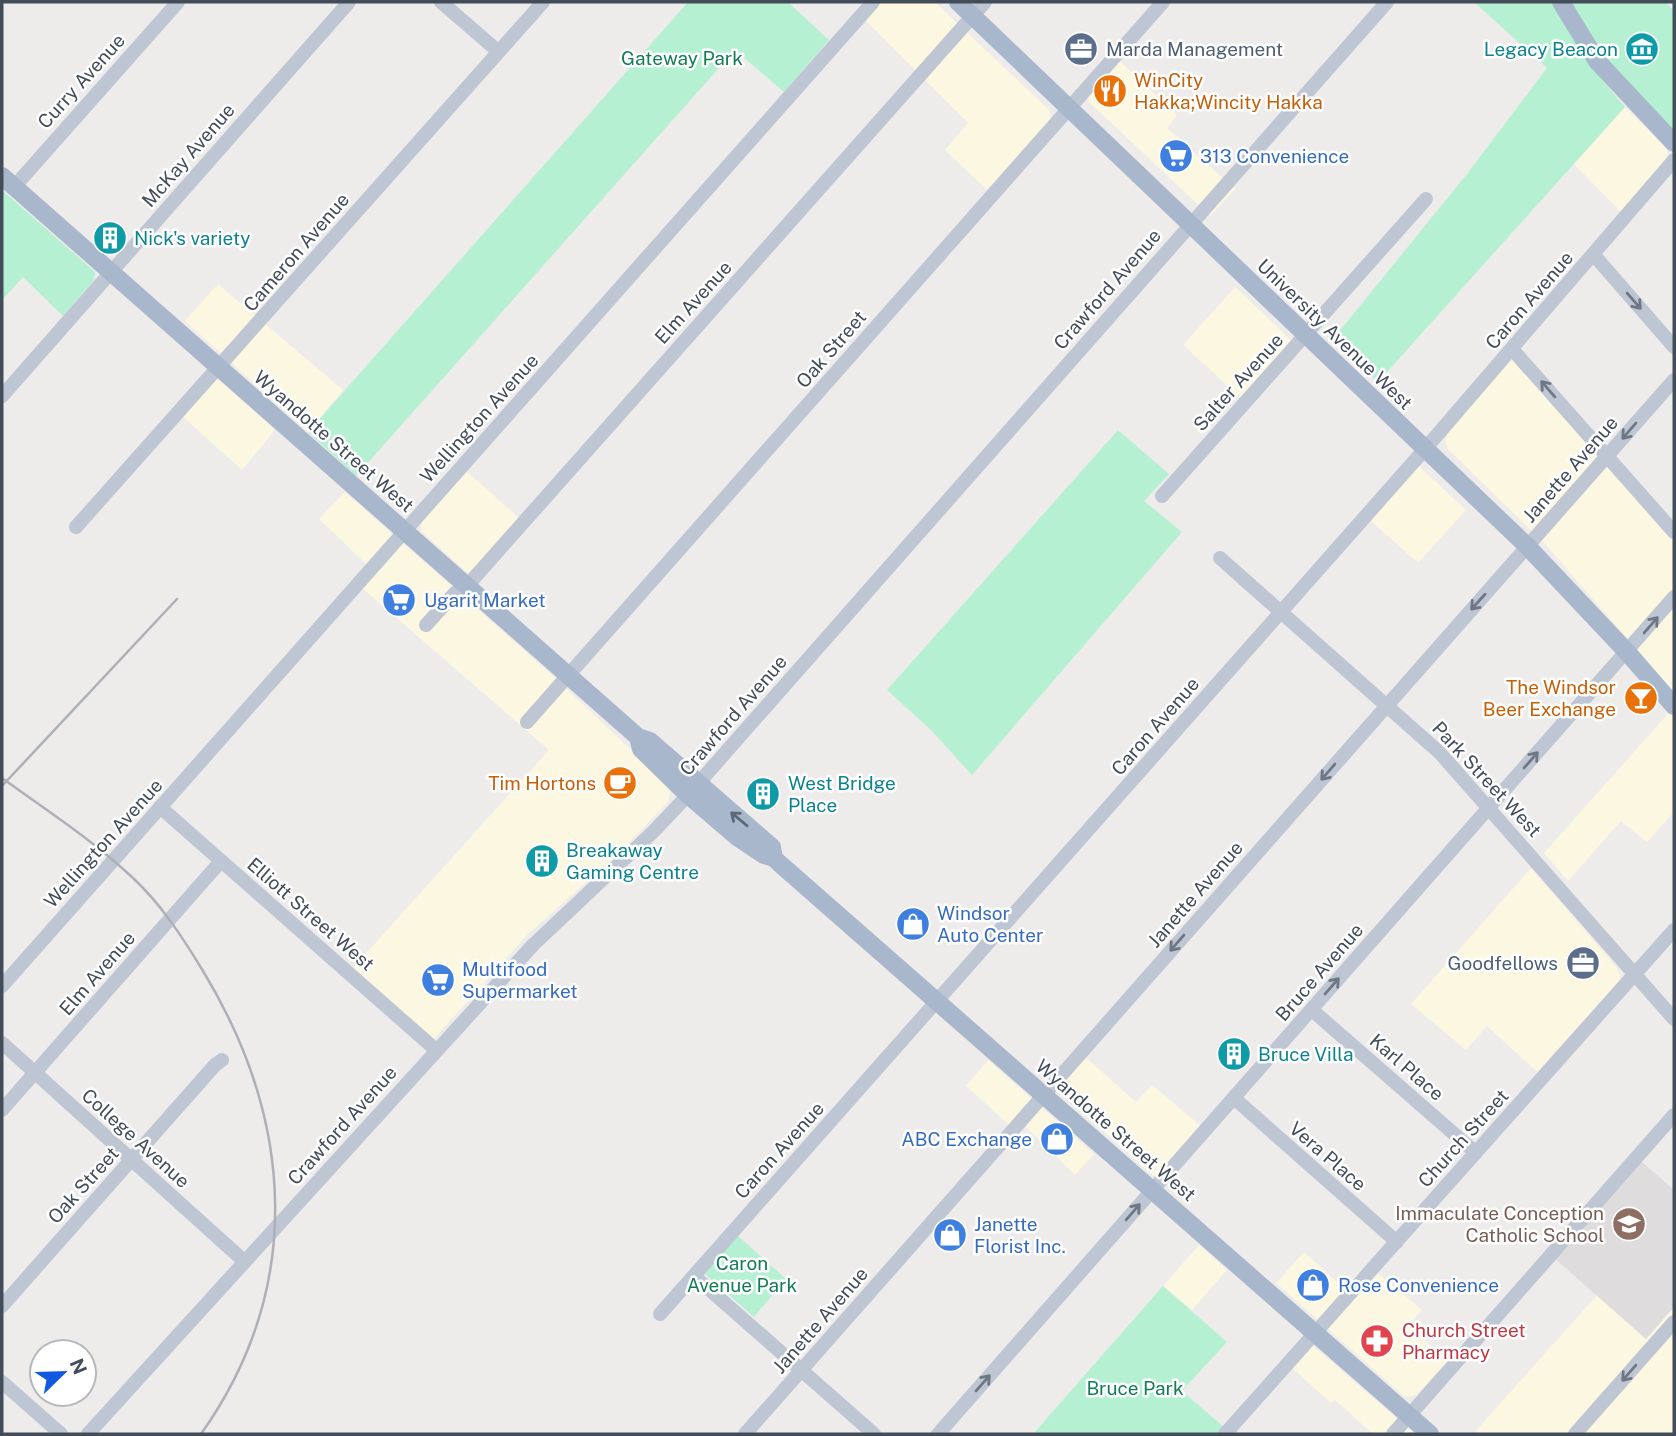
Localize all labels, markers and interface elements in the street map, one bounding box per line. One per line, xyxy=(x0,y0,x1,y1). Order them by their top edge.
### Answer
street label: Curry Avenue xyxy=(33,29,129,133)
office icon: Marda Management xyxy=(1062,30,1100,68)
museum icon: Legacy Beacon xyxy=(1623,30,1661,68)
place label: Marda Management xyxy=(1106,38,1283,60)
place label: Legacy Beacon xyxy=(1484,38,1618,60)
park label: Gateway Park xyxy=(621,47,743,69)
place label: WinCity Hakka;Wincity Hakka xyxy=(1134,69,1323,113)
restaurant icon: WinCity Hakka;Wincity Hakka xyxy=(1091,72,1129,110)
street label: McKay Avenue xyxy=(137,99,239,211)
supermarket icon: 313 Convenience xyxy=(1157,137,1195,175)
place label: 313 Convenience xyxy=(1200,145,1349,167)
street label: Cameron Avenue xyxy=(239,188,353,316)
building icon: Nick's variety xyxy=(91,219,129,257)
street label: Crawford Avenue xyxy=(1049,224,1165,354)
place label: Nick's variety xyxy=(134,227,250,249)
street label: Caron Avenue xyxy=(1481,247,1577,353)
street label: University Avenue West xyxy=(1253,254,1417,414)
street label: Elm Avenue xyxy=(650,256,736,348)
one-way arrow xyxy=(1626,291,1642,309)
street label: Oak Street xyxy=(792,306,870,392)
street label: Salter Avenue xyxy=(1189,329,1287,435)
street label: Wellington Avenue xyxy=(415,349,543,487)
street label: Wyandotte Street West xyxy=(250,366,418,516)
one-way arrow xyxy=(1540,381,1556,399)
street label: Janette Avenue xyxy=(1518,411,1622,527)
one-way arrow xyxy=(1621,422,1637,440)
supermarket icon: Ugarit Market xyxy=(380,581,418,619)
place label: Ugarit Market xyxy=(424,589,546,611)
one-way arrow xyxy=(1470,592,1486,610)
one-way arrow xyxy=(1642,616,1658,634)
street label: Crawford Avenue xyxy=(675,650,791,780)
street label: Caron Avenue xyxy=(1107,673,1203,779)
place label: The Windsor Beer Exchange xyxy=(1483,676,1616,720)
bar icon: The Windsor Beer Exchange xyxy=(1622,679,1660,717)
street label: Park Street West xyxy=(1428,717,1546,841)
one-way arrow xyxy=(1523,752,1539,770)
one-way arrow xyxy=(1320,763,1336,781)
cafe icon: Tim Hortons xyxy=(601,764,639,802)
place label: Tim Hortons xyxy=(488,772,596,794)
place label: West Bridge Place xyxy=(788,772,896,816)
street label: Wellington Avenue xyxy=(39,774,167,912)
building icon: West Bridge Place xyxy=(744,775,782,813)
one-way arrow xyxy=(730,811,748,827)
street label: Janette Avenue xyxy=(1143,836,1247,952)
place label: Breakaway Gaming Centre xyxy=(566,839,699,883)
building icon: Breakaway Gaming Centre xyxy=(523,842,561,880)
street label: Elliott Street West xyxy=(243,853,379,975)
place label: Windsor Auto Center xyxy=(937,902,1043,946)
shop icon: Windsor Auto Center xyxy=(894,905,932,943)
street label: Bruce Avenue xyxy=(1271,919,1367,1025)
street label: Elm Avenue xyxy=(55,927,139,1019)
one-way arrow xyxy=(1169,934,1185,952)
office icon: Goodfellows xyxy=(1564,944,1602,982)
place label: Goodfellows xyxy=(1447,952,1558,974)
place label: Multifood Supermarket xyxy=(462,958,578,1002)
supermarket icon: Multifood Supermarket xyxy=(419,961,457,999)
one-way arrow xyxy=(1324,978,1340,996)
street label: Karl Place xyxy=(1366,1029,1448,1105)
building icon: Bruce Villa xyxy=(1215,1035,1253,1073)
place label: Bruce Villa xyxy=(1258,1043,1354,1065)
street label: Wyandotte Street West xyxy=(1032,1055,1200,1205)
street label: Crawford Avenue xyxy=(283,1061,401,1189)
street label: College Avenue xyxy=(78,1084,194,1192)
street label: Church Street xyxy=(1413,1085,1513,1191)
street label: Caron Avenue xyxy=(730,1097,828,1203)
street label: Vera Place xyxy=(1285,1117,1371,1195)
shop icon: ABC Exchange xyxy=(1038,1120,1076,1158)
place label: ABC Exchange xyxy=(901,1128,1032,1150)
street label: Oak Street xyxy=(43,1142,123,1228)
place label: Immaculate Conception Catholic School xyxy=(1395,1202,1604,1246)
one-way arrow xyxy=(1125,1203,1141,1221)
school or university icon: Immaculate Conception Catholic School xyxy=(1610,1205,1648,1243)
place label: Janette Florist Inc. xyxy=(974,1213,1066,1257)
shop icon: Janette Florist Inc. xyxy=(931,1216,969,1254)
park label: Caron Avenue Park xyxy=(687,1252,797,1296)
street label: Janette Avenue xyxy=(768,1262,872,1378)
shop icon: Rose Convenience xyxy=(1294,1266,1332,1304)
place label: Rose Convenience xyxy=(1338,1274,1499,1296)
place label: Church Street Pharmacy xyxy=(1402,1319,1526,1363)
pharmacy icon: Church Street Pharmacy xyxy=(1358,1322,1396,1360)
north arrow xyxy=(28,1338,98,1408)
text: N xyxy=(66,1355,92,1377)
one-way arrow xyxy=(1621,1364,1637,1382)
one-way arrow xyxy=(975,1374,991,1392)
park label: Bruce Park xyxy=(1086,1377,1184,1399)

